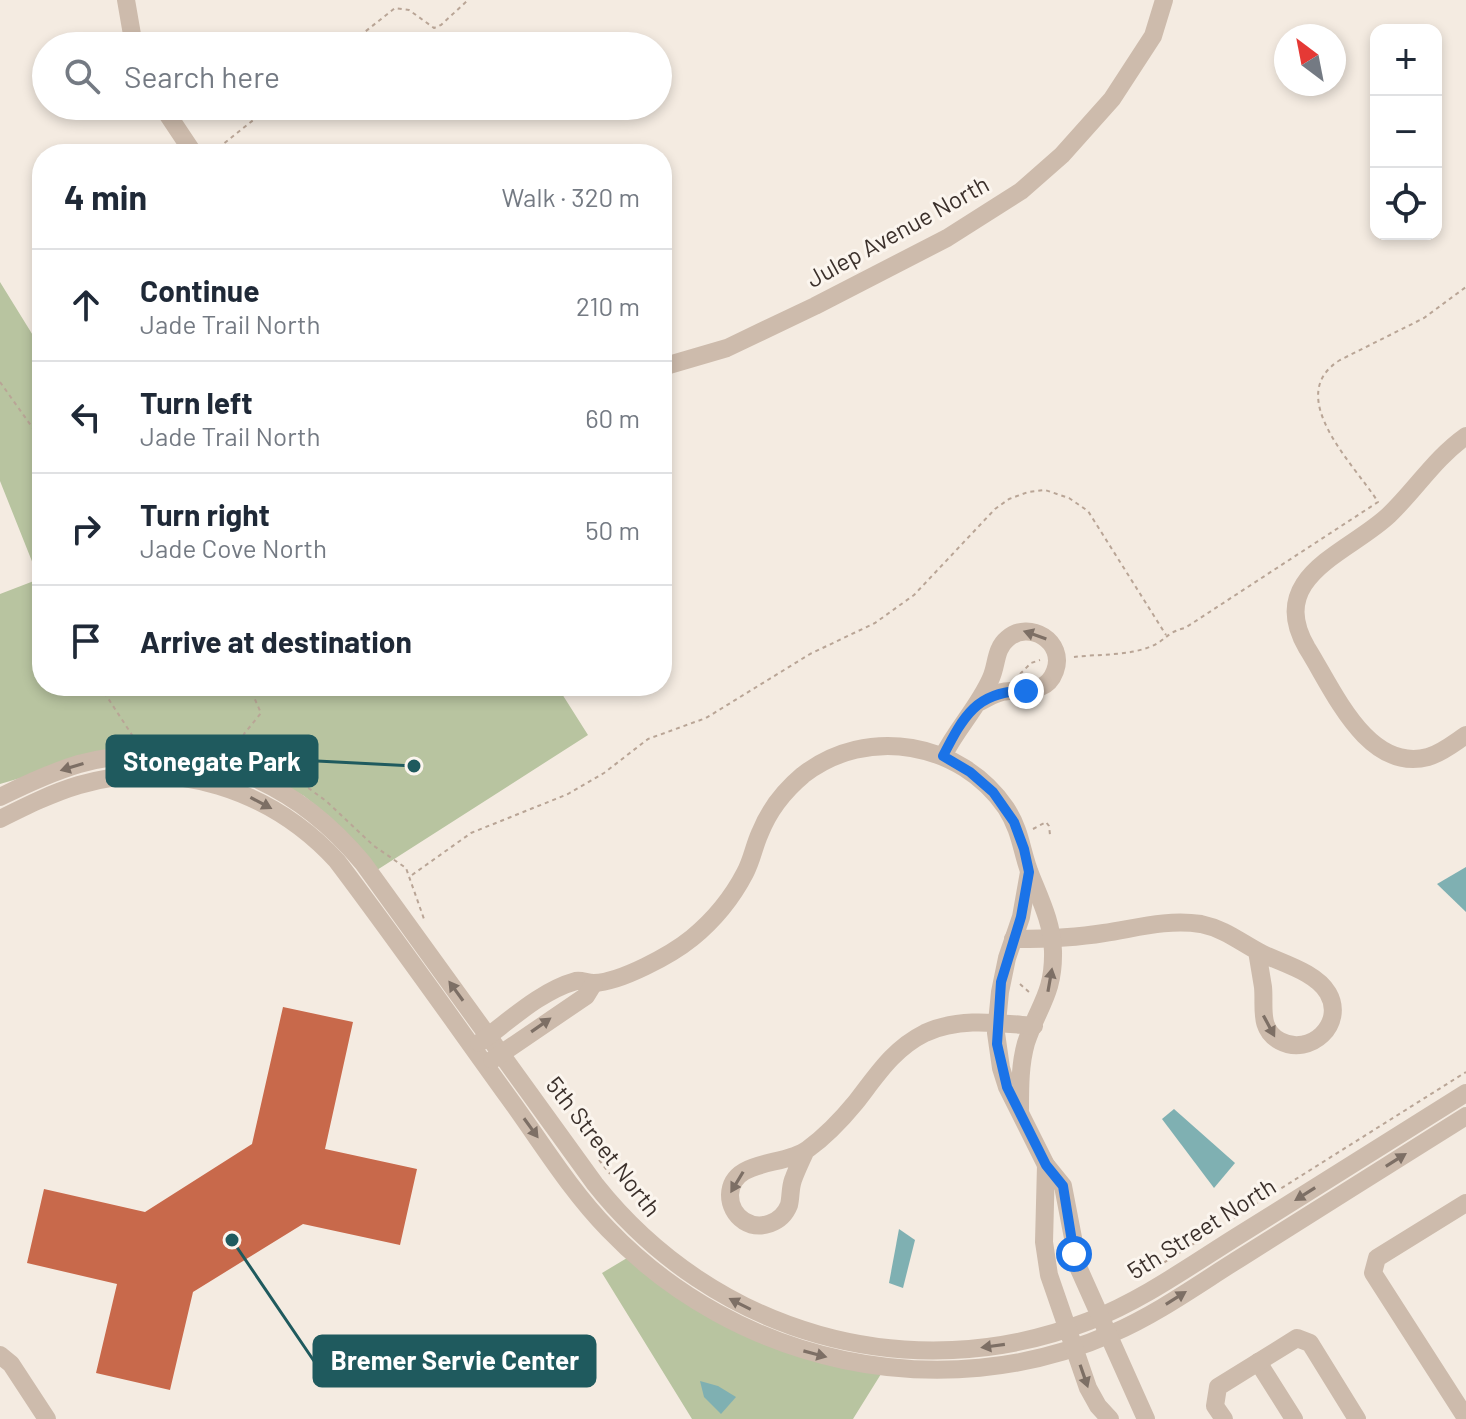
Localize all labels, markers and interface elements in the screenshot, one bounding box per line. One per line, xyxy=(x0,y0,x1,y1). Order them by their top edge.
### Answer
north arrow xyxy=(1274,24,1346,96)
map controls xyxy=(1370,24,1442,240)
button: + xyxy=(1370,24,1442,96)
search box xyxy=(32,32,672,120)
icon: search xyxy=(60,54,104,98)
text: Search here xyxy=(124,58,280,94)
button: − xyxy=(1370,96,1442,168)
button: locate xyxy=(1370,168,1442,240)
street label: Julep Avenue North xyxy=(801,169,994,293)
text: 4 min xyxy=(64,176,147,217)
text: Walk · 320 m xyxy=(502,181,640,212)
text: Continue xyxy=(140,272,260,308)
icon: ahead xyxy=(64,283,108,327)
text: 210 m xyxy=(576,290,640,321)
text: Jade Trail North xyxy=(140,308,321,339)
text: Turn left xyxy=(140,384,253,420)
icon: left xyxy=(64,395,108,439)
text: 60 m xyxy=(585,402,640,433)
text: Jade Trail North xyxy=(140,420,321,451)
text: Turn right xyxy=(140,496,270,532)
icon: right xyxy=(64,507,108,551)
text: 50 m xyxy=(585,514,640,545)
text: Jade Cove North xyxy=(140,532,327,563)
icon: arrive xyxy=(64,619,108,663)
text: Arrive at destination xyxy=(140,623,412,659)
one-way arrow xyxy=(1023,629,1047,641)
route end xyxy=(1008,673,1044,709)
callout: Stonegate Park xyxy=(107,736,317,786)
text: Stonegate Park xyxy=(123,745,301,776)
one-way arrow xyxy=(60,761,84,774)
one-way arrow xyxy=(250,796,273,809)
one-way arrow xyxy=(1045,968,1057,993)
one-way arrow xyxy=(448,980,464,1001)
one-way arrow xyxy=(1262,1015,1276,1038)
one-way arrow xyxy=(531,1018,552,1033)
street label: 5th Street North xyxy=(541,1070,668,1222)
one-way arrow xyxy=(523,1118,538,1139)
one-way arrow xyxy=(1385,1153,1407,1167)
one-way arrow xyxy=(730,1171,744,1193)
street label: 5th Street North xyxy=(1122,1171,1281,1285)
one-way arrow xyxy=(1294,1186,1316,1200)
route start xyxy=(1056,1236,1092,1272)
one-way arrow xyxy=(1165,1292,1187,1306)
one-way arrow xyxy=(729,1298,752,1311)
callout: Bremer Servie Center xyxy=(314,1336,595,1386)
one-way arrow xyxy=(980,1340,1005,1353)
text: Bremer Servie Center xyxy=(331,1344,579,1375)
one-way arrow xyxy=(803,1348,828,1360)
one-way arrow xyxy=(1079,1364,1091,1388)

